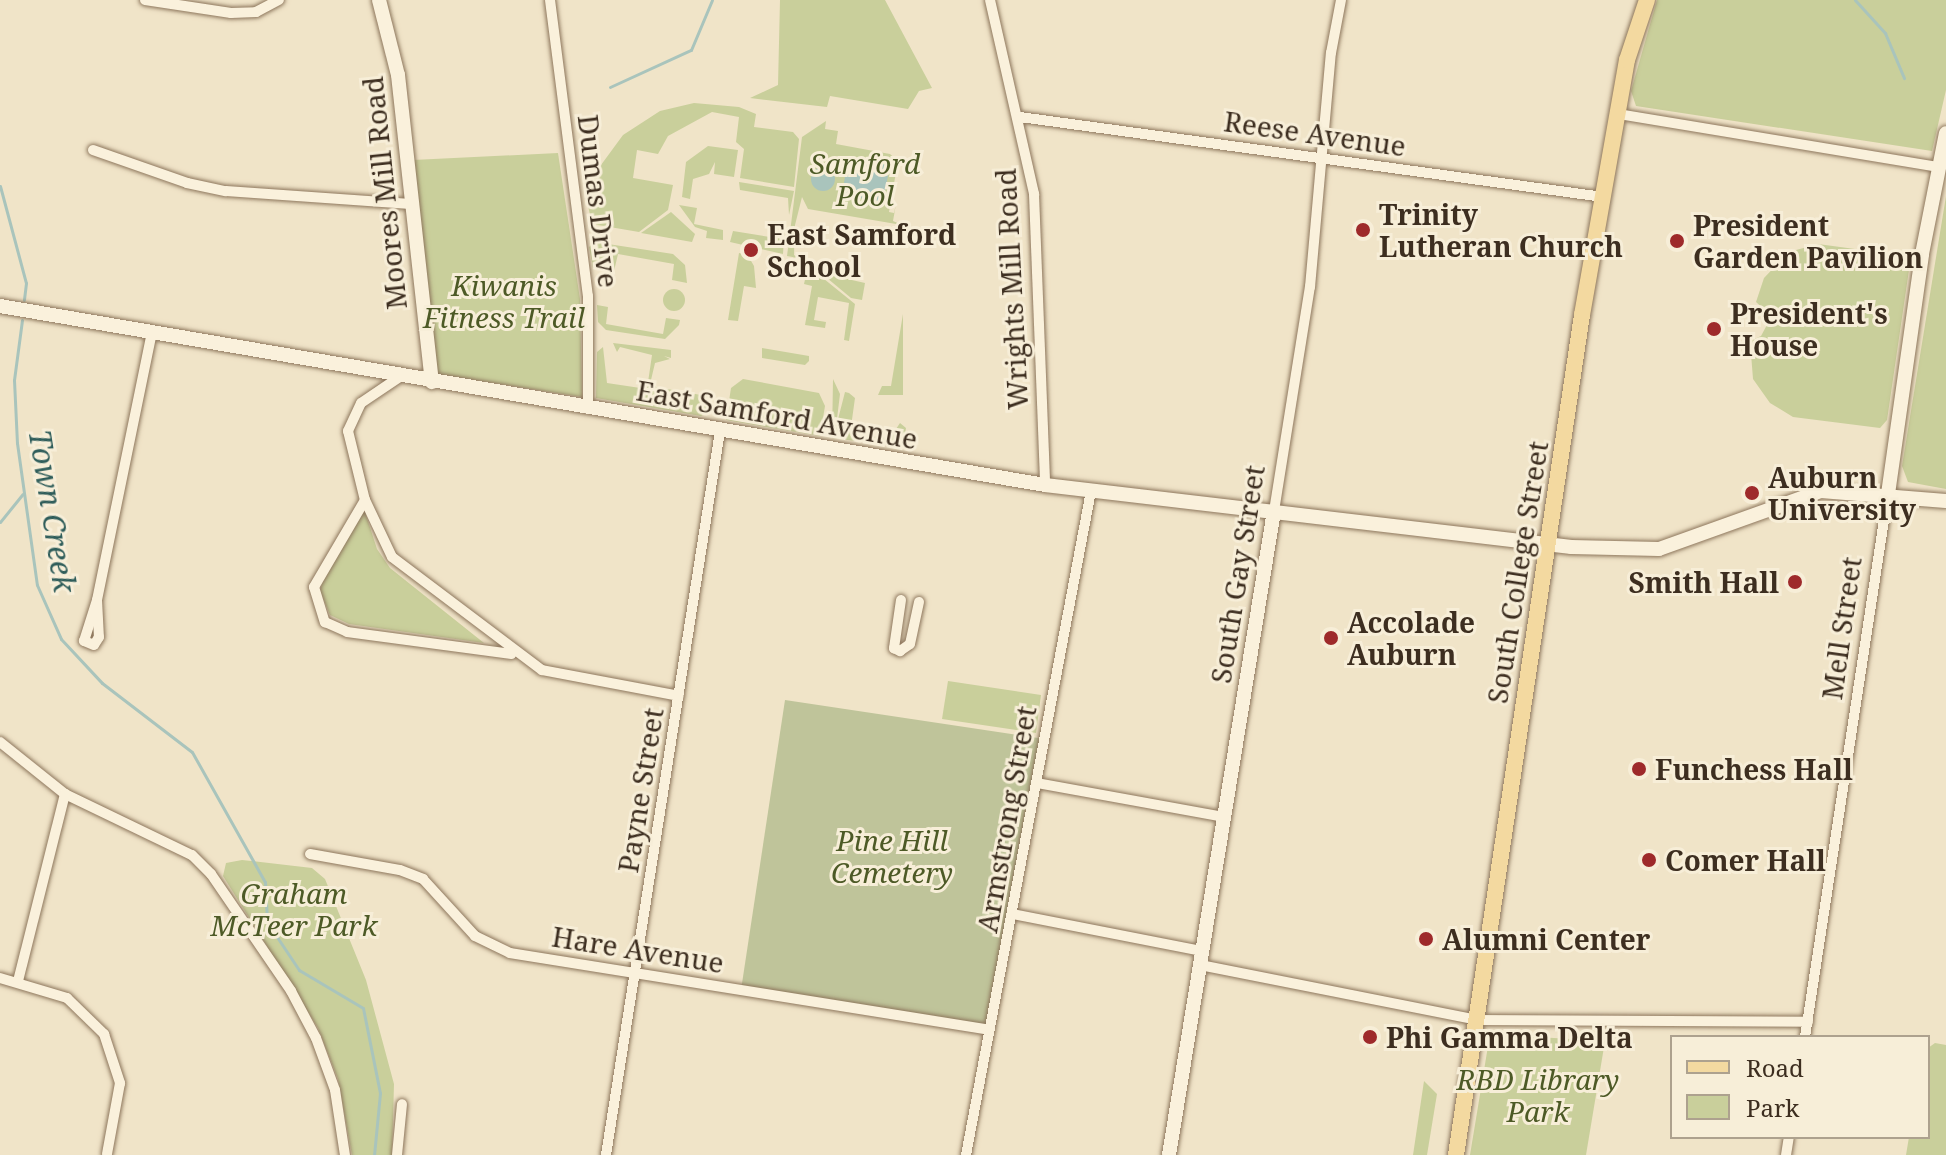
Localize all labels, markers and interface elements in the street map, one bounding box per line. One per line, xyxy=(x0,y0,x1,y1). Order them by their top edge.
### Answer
street label: Moores Mill Road xyxy=(355,75,413,311)
street label: Reese Avenue xyxy=(1222,104,1408,162)
street label: Dumas Drive xyxy=(572,113,626,289)
park label: Samford Pool xyxy=(810,146,920,212)
street label: Wrights Mill Road xyxy=(988,168,1034,410)
place label: Trinity Lutheran Church xyxy=(1379,197,1623,263)
place label: President Garden Pavilion xyxy=(1693,208,1923,274)
place label: East Samford School xyxy=(767,217,956,283)
marker: Trinity Lutheran Church xyxy=(1354,221,1372,239)
marker: President Garden Pavilion xyxy=(1668,232,1686,250)
marker: East Samford School xyxy=(742,241,760,259)
park label: Kiwanis Fitness Trail xyxy=(423,268,585,334)
place label: President's House xyxy=(1730,296,1888,362)
marker: President's House xyxy=(1705,320,1723,338)
street label: East Samford Avenue xyxy=(634,373,920,455)
water label: Town Creek xyxy=(21,427,83,595)
street label: South College Street xyxy=(1480,438,1554,706)
place label: Auburn University xyxy=(1768,460,1916,526)
street label: South Gay Street xyxy=(1203,462,1271,686)
marker: Auburn University xyxy=(1743,484,1761,502)
street label: Mell Street xyxy=(1814,554,1868,702)
place label: Smith Hall xyxy=(1629,565,1779,599)
marker: Smith Hall xyxy=(1786,573,1804,591)
place label: Accolade Auburn xyxy=(1347,605,1475,671)
marker: Accolade Auburn xyxy=(1322,629,1340,647)
street label: Armstrong Street xyxy=(970,703,1042,935)
street label: Payne Street xyxy=(610,705,670,875)
place label: Funchess Hall xyxy=(1655,752,1853,786)
marker: Funchess Hall xyxy=(1630,760,1648,778)
park label: Pine Hill Cemetery xyxy=(831,823,953,889)
place label: Comer Hall xyxy=(1665,843,1826,877)
marker: Comer Hall xyxy=(1640,851,1658,869)
park label: Graham McTeer Park xyxy=(211,876,377,942)
street label: Hare Avenue xyxy=(550,919,726,979)
place label: Alumni Center xyxy=(1442,922,1650,956)
marker: Alumni Center xyxy=(1417,930,1435,948)
place label: Phi Gamma Delta xyxy=(1386,1020,1633,1054)
marker: Phi Gamma Delta xyxy=(1361,1028,1379,1046)
legend xyxy=(1670,1035,1930,1139)
text: Road xyxy=(1746,1051,1804,1084)
park label: RBD Library Park xyxy=(1457,1062,1619,1128)
text: Park xyxy=(1746,1091,1799,1124)

